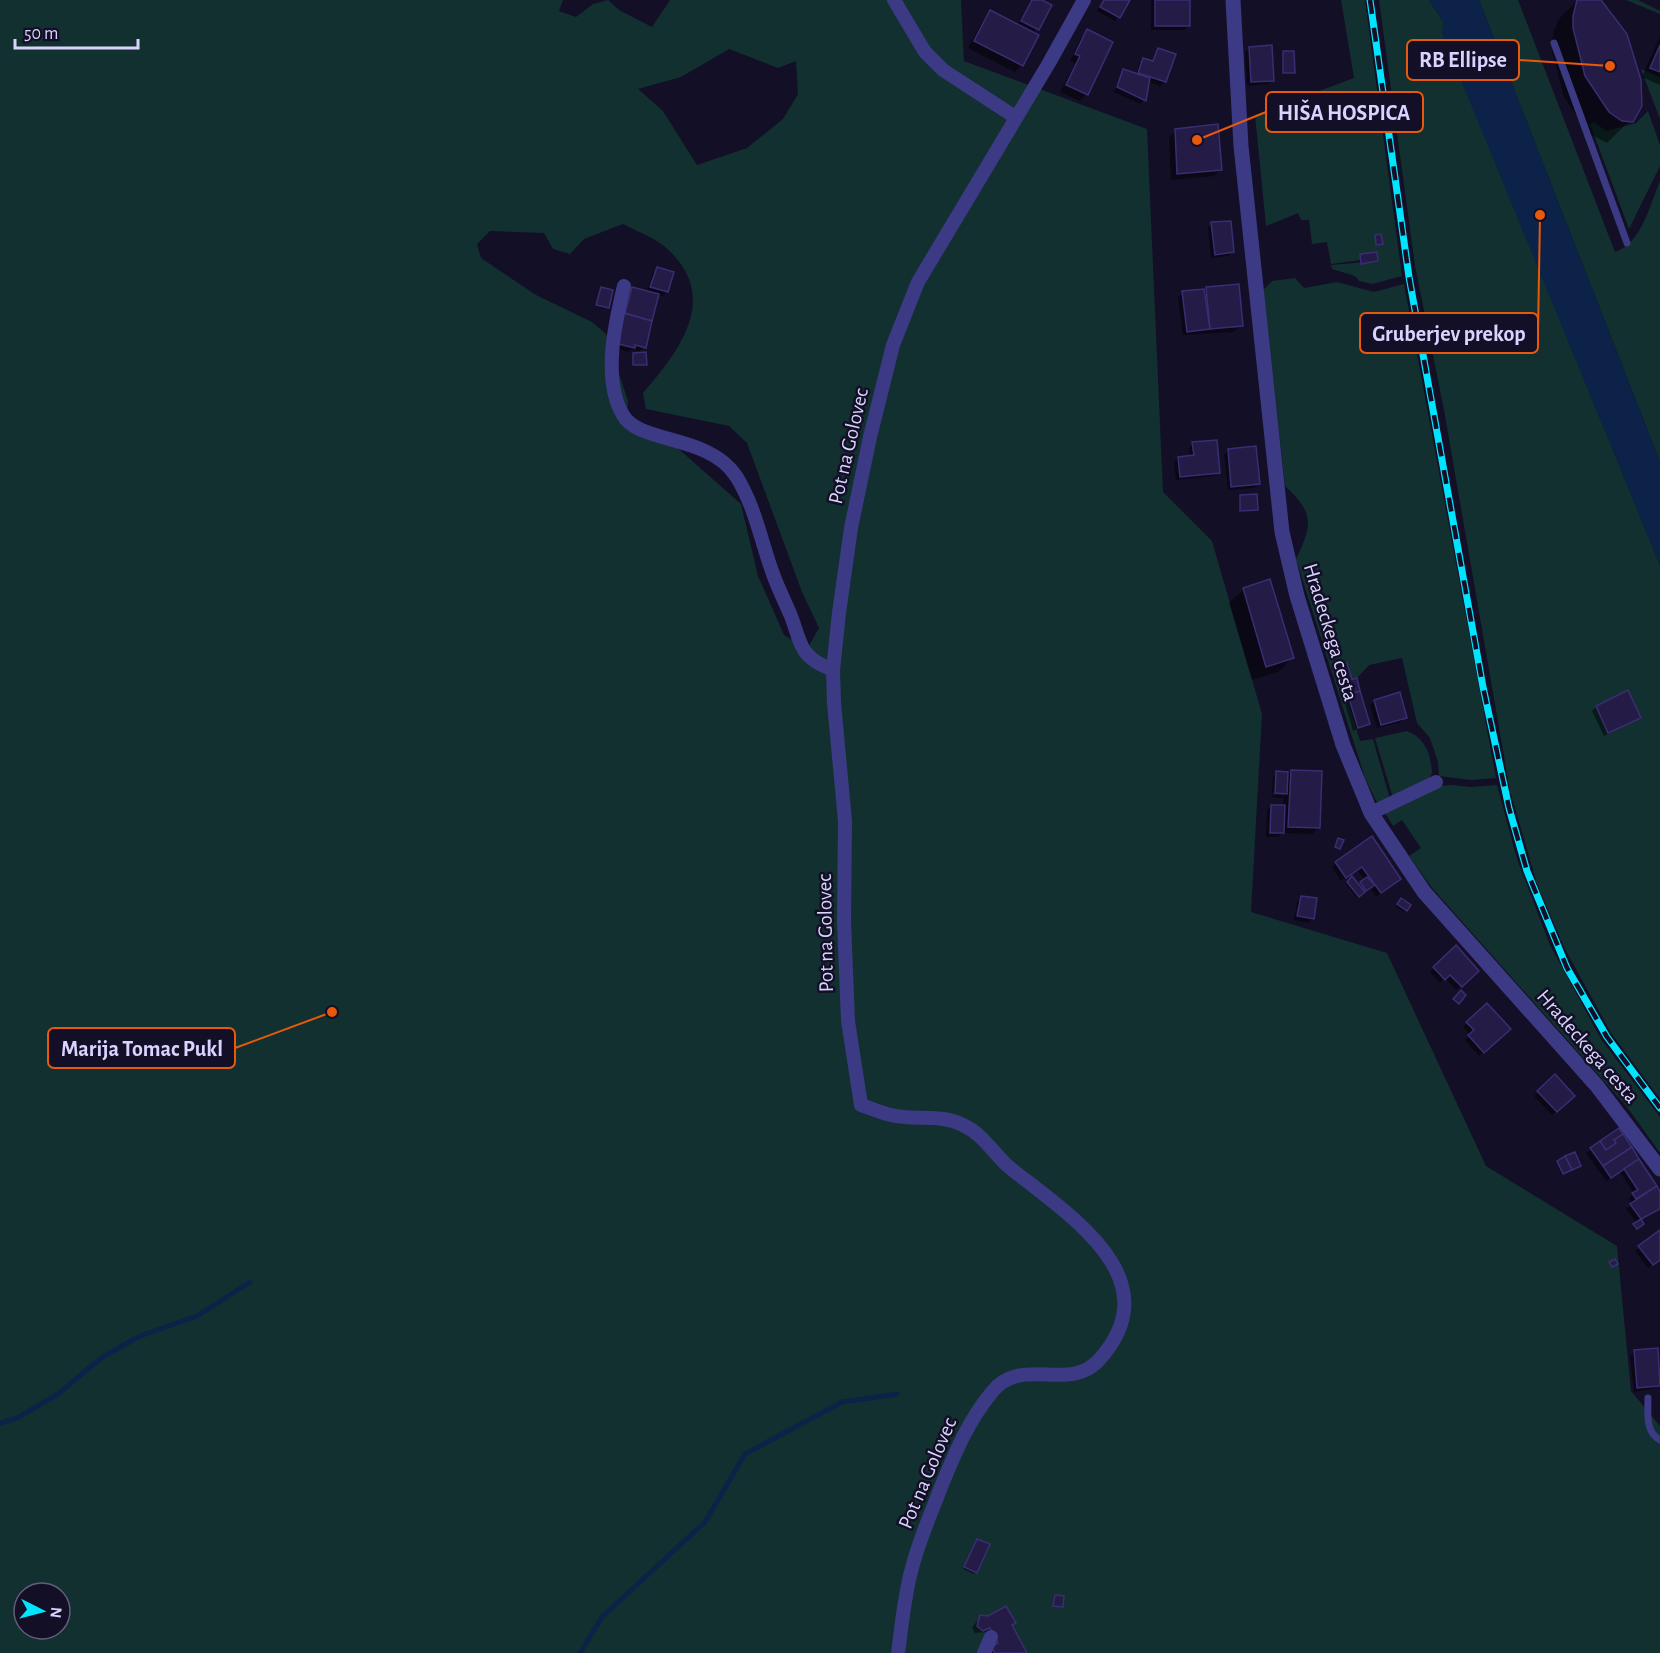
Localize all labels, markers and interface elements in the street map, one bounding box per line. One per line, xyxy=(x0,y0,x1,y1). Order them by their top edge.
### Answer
scale bar xyxy=(15,12,138,50)
text: 50 m xyxy=(24,25,58,43)
callout: RB Ellipse xyxy=(1407,40,1519,80)
text: RB Ellipse xyxy=(1419,49,1507,71)
callout: HIŠA HOSPICA xyxy=(1266,92,1423,132)
text: HIŠA HOSPICA xyxy=(1278,99,1410,124)
callout: Gruberjev prekop xyxy=(1360,313,1538,353)
text: Gruberjev prekop xyxy=(1372,323,1526,346)
street label: Pot na Golovec xyxy=(825,386,872,506)
street label: Hradeckega cesta xyxy=(1300,561,1362,704)
street label: Pot na Golovec xyxy=(814,874,837,992)
street label: Hradeckega cesta xyxy=(1533,986,1643,1107)
callout: Marija Tomac Pukl xyxy=(48,1028,235,1068)
text: Marija Tomac Pukl xyxy=(61,1038,223,1061)
street label: Pot na Golovec xyxy=(895,1415,960,1532)
north arrow xyxy=(12,1581,72,1641)
text: N xyxy=(47,1606,64,1619)

